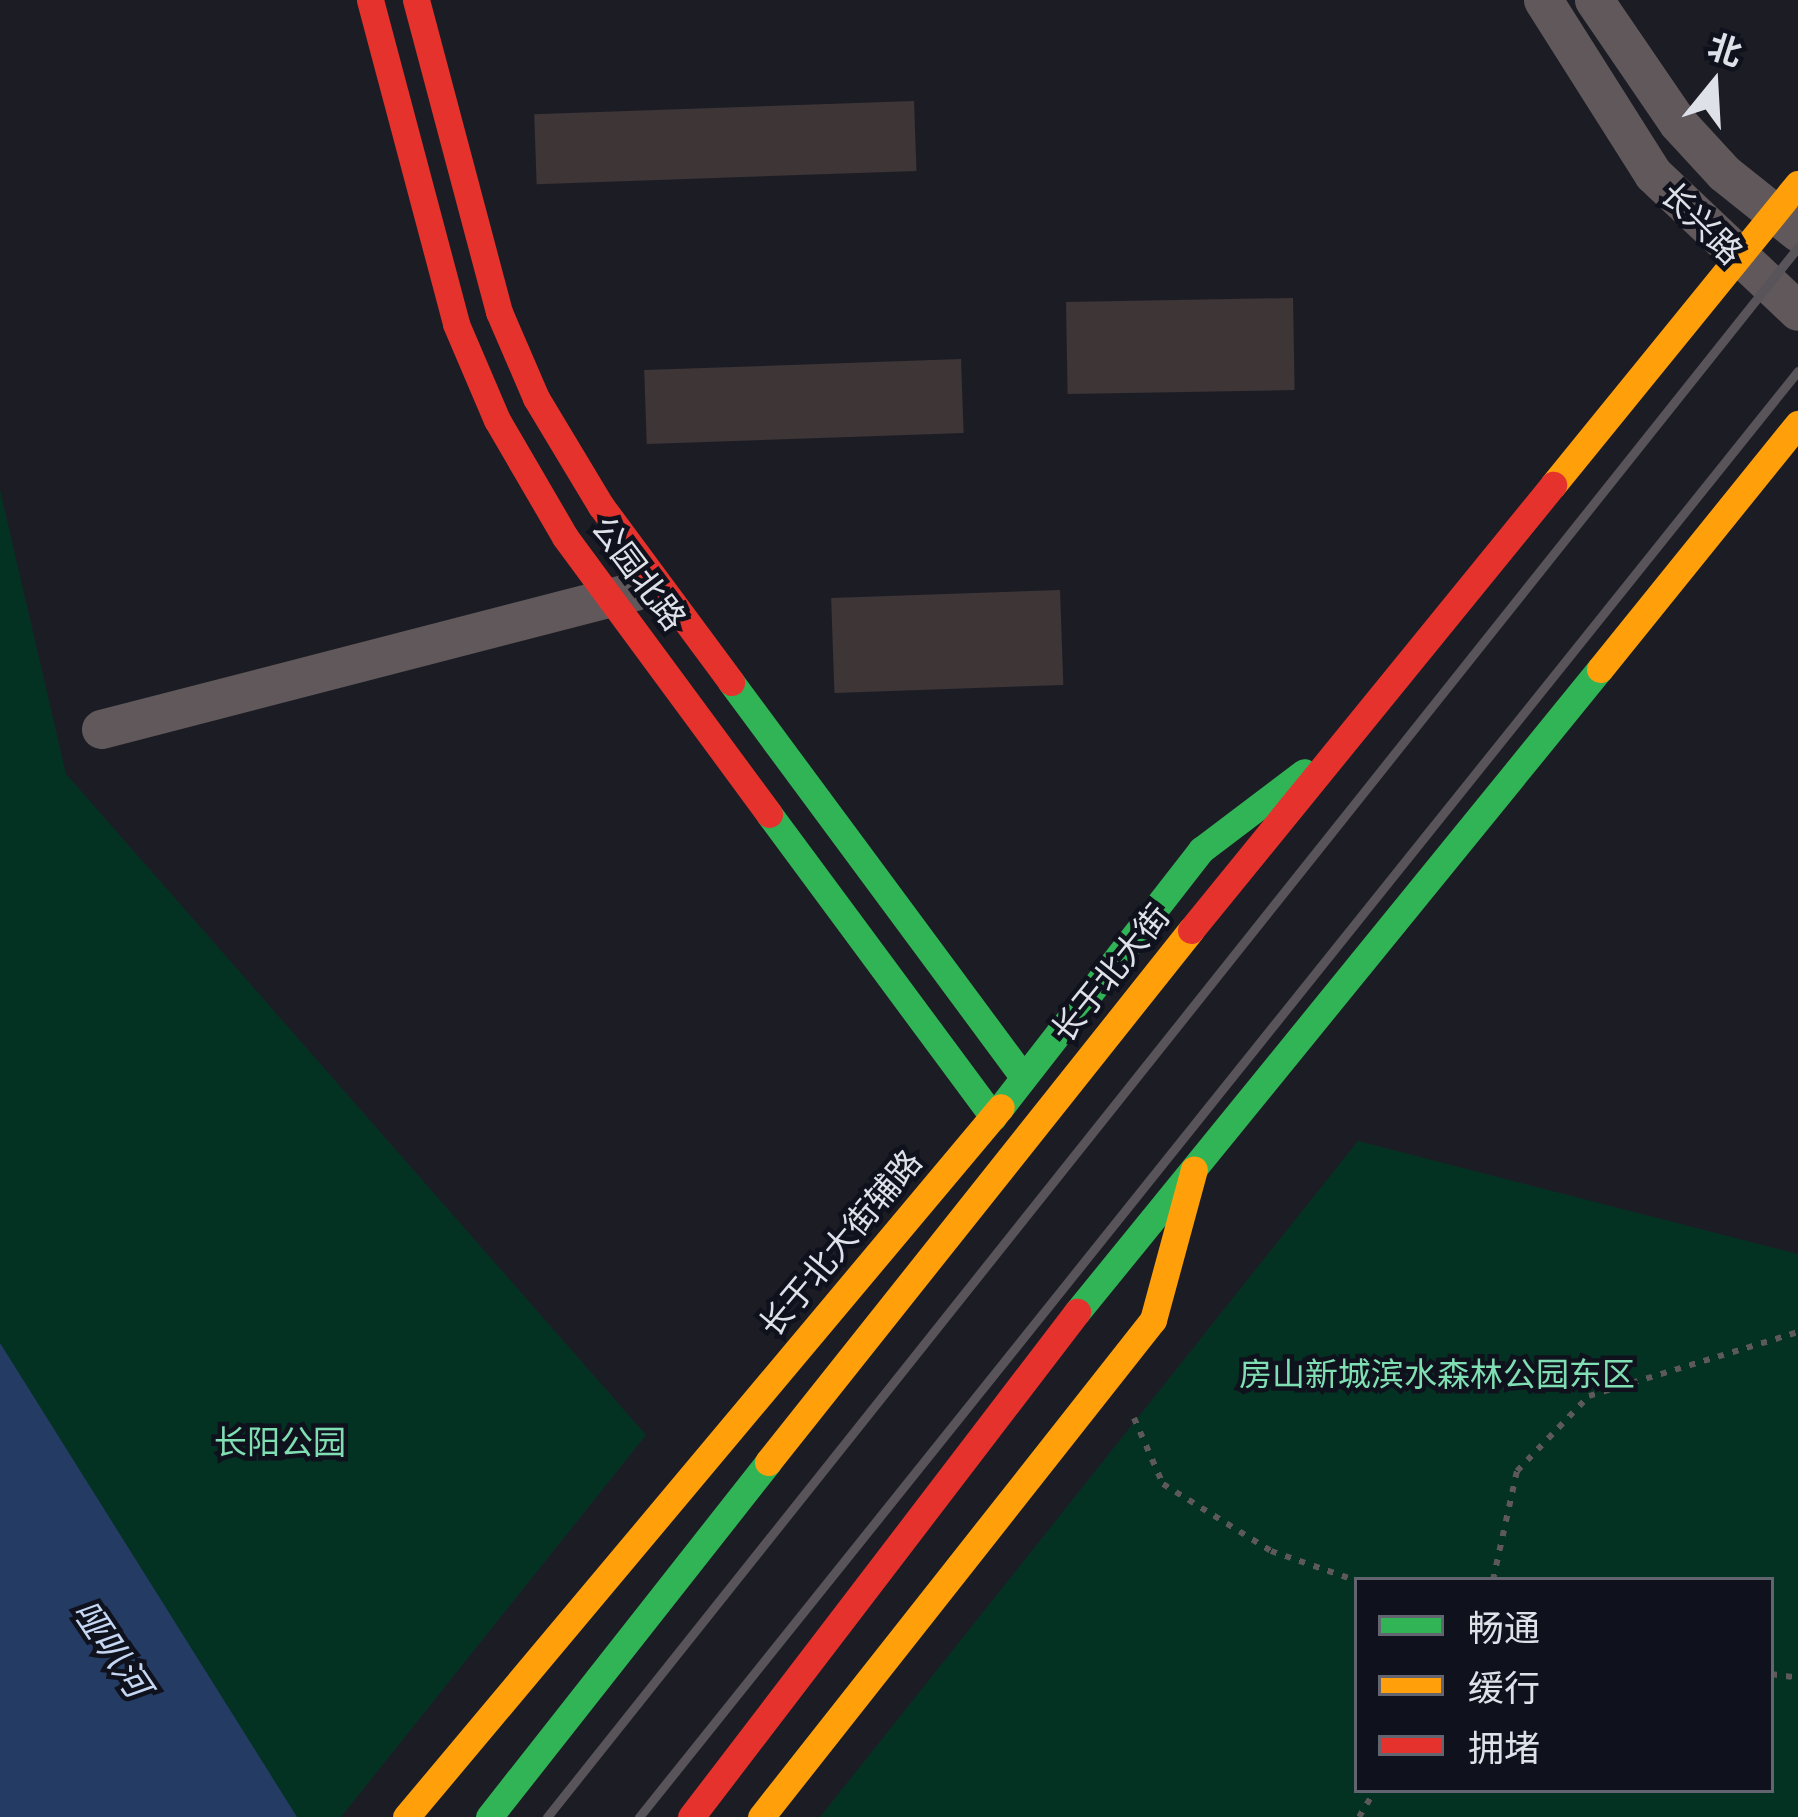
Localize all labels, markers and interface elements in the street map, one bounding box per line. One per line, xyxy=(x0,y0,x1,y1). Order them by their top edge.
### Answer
north arrow xyxy=(1654,24,1774,144)
text: 北 xyxy=(1703,25,1747,74)
street label: 长兴路 xyxy=(1653,174,1751,272)
street label: 公园北路 xyxy=(583,508,695,638)
street label: 长于北大街 xyxy=(1043,896,1177,1050)
street label: 长于北大街辅路 xyxy=(751,1142,929,1344)
park label: 房山新城滨水森林公园东区 xyxy=(1239,1354,1635,1394)
park label: 长阳公园 xyxy=(214,1422,346,1462)
legend xyxy=(1354,1577,1774,1793)
water label: 哑叭河 xyxy=(64,1591,160,1705)
text: 畅通 xyxy=(1468,1605,1540,1650)
text: 缓行 xyxy=(1468,1665,1540,1710)
text: 拥堵 xyxy=(1468,1725,1540,1770)

